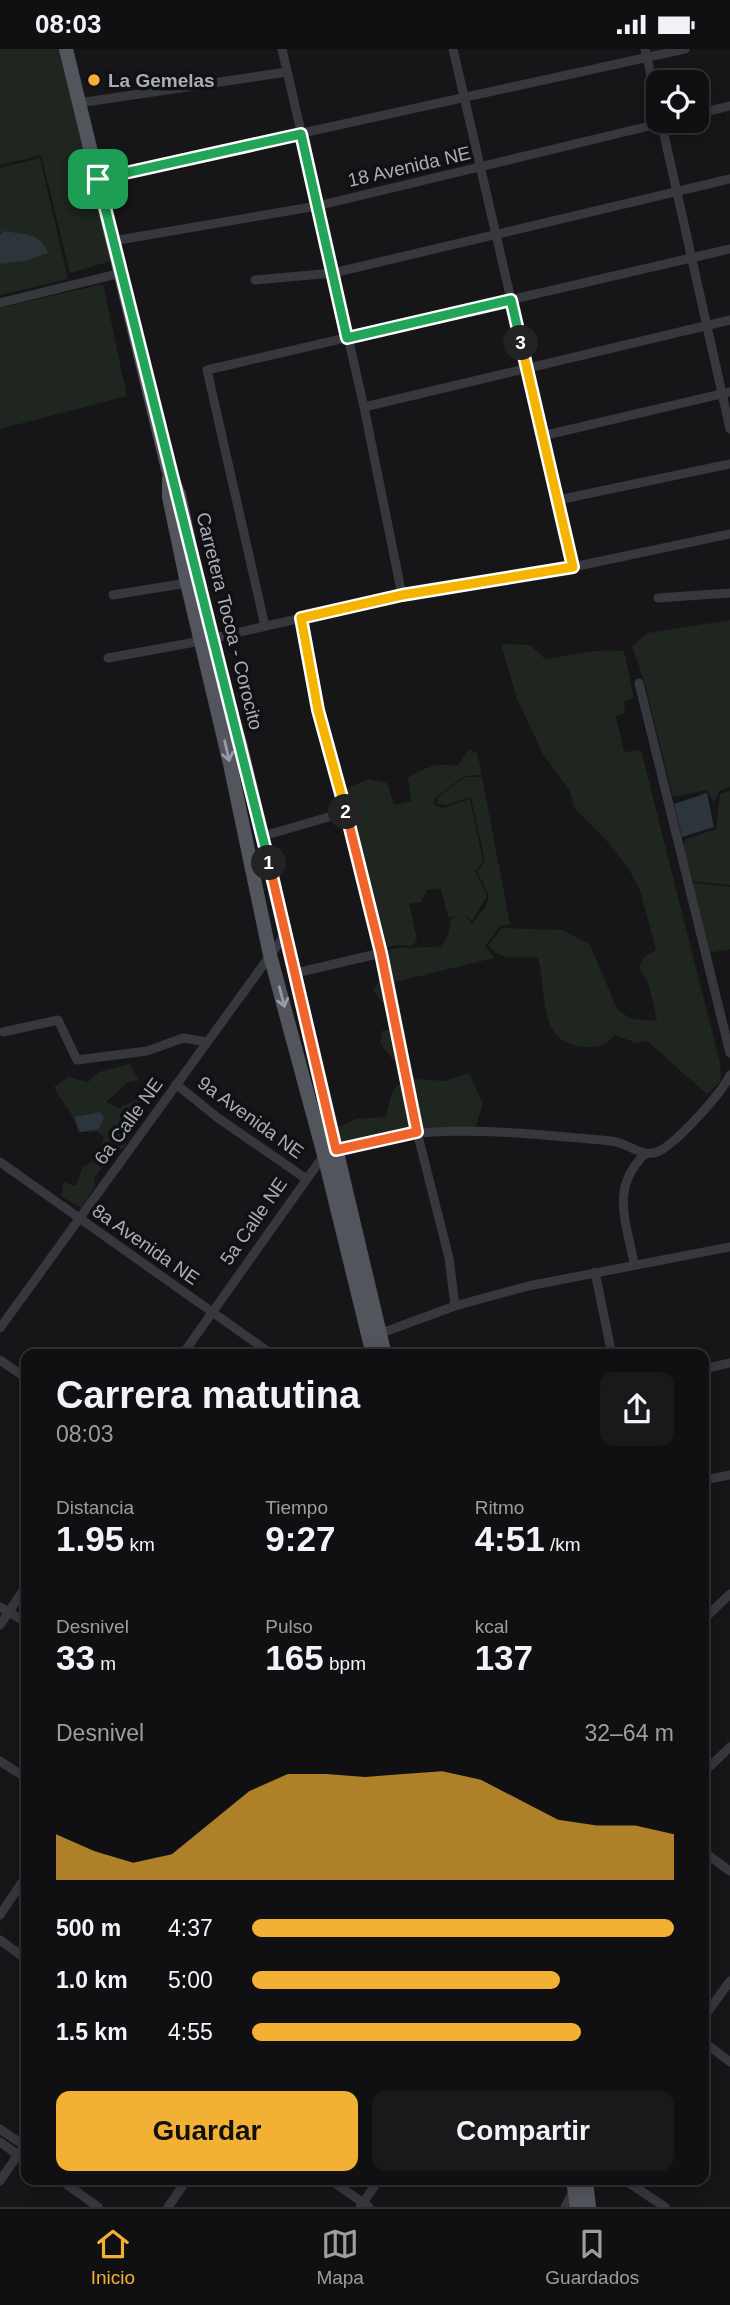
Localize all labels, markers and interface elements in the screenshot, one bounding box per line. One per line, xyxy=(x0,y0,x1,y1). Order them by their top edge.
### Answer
text: 08:03 xyxy=(35,9,102,39)
place label: La Gemelas xyxy=(108,70,215,91)
map controls xyxy=(646,70,709,133)
button: locate xyxy=(646,70,709,133)
marker: La Gemelas xyxy=(86,72,102,88)
street label: 18 Avenida NE xyxy=(346,142,473,191)
pin xyxy=(68,149,128,209)
icon: arrive xyxy=(79,160,117,198)
pin: 3 xyxy=(504,325,538,361)
text: 3 xyxy=(515,332,526,353)
street label: Carretera Tocoa - Corocito xyxy=(192,510,267,732)
one-way arrow xyxy=(221,739,234,762)
pin: 2 xyxy=(328,795,364,829)
text: 2 xyxy=(340,801,351,822)
pin: 1 xyxy=(252,845,286,881)
text: 1 xyxy=(263,852,274,873)
one-way arrow xyxy=(276,985,289,1008)
street label: 9a Avenida NE xyxy=(194,1072,308,1163)
street label: 6a Calle NE xyxy=(90,1074,167,1168)
street label: 5a Calle NE xyxy=(216,1174,291,1269)
street label: 8a Avenida NE xyxy=(88,1200,203,1289)
button: share xyxy=(600,1372,674,1446)
text: Carrera matutina xyxy=(56,1374,360,1416)
text: 08:03 xyxy=(56,1421,114,1447)
text: Distancia xyxy=(56,1497,134,1518)
text: Tiempo xyxy=(265,1497,328,1518)
text: Ritmo xyxy=(475,1497,524,1518)
text: 1.95 xyxy=(56,1519,124,1558)
text: 9:27 xyxy=(265,1519,335,1558)
text: 4:51 xyxy=(475,1519,545,1558)
text: km xyxy=(124,1534,155,1555)
text: /km xyxy=(545,1534,581,1555)
text: Desnivel xyxy=(56,1616,129,1637)
text: Pulso xyxy=(265,1616,313,1637)
text: kcal xyxy=(475,1616,508,1637)
text: 33 xyxy=(56,1638,95,1677)
text: 165 xyxy=(265,1638,324,1677)
text: 137 xyxy=(475,1638,533,1677)
text: m xyxy=(95,1653,116,1674)
text: bpm xyxy=(324,1653,366,1674)
text: Desnivel xyxy=(56,1720,144,1746)
text: 32–64 m xyxy=(584,1720,674,1746)
text: 500 m xyxy=(56,1915,121,1941)
text: 4:37 xyxy=(168,1915,213,1941)
text: 1.0 km xyxy=(56,1967,128,1993)
text: 5:00 xyxy=(168,1967,213,1993)
text: 1.5 km xyxy=(56,2019,128,2045)
text: 4:55 xyxy=(168,2019,213,2045)
button: Guardar xyxy=(56,2091,358,2171)
button: Compartir xyxy=(372,2091,674,2171)
tab: Inicio xyxy=(91,2225,135,2289)
tab: Mapa xyxy=(316,2225,364,2289)
tab: Guardados xyxy=(545,2225,639,2289)

